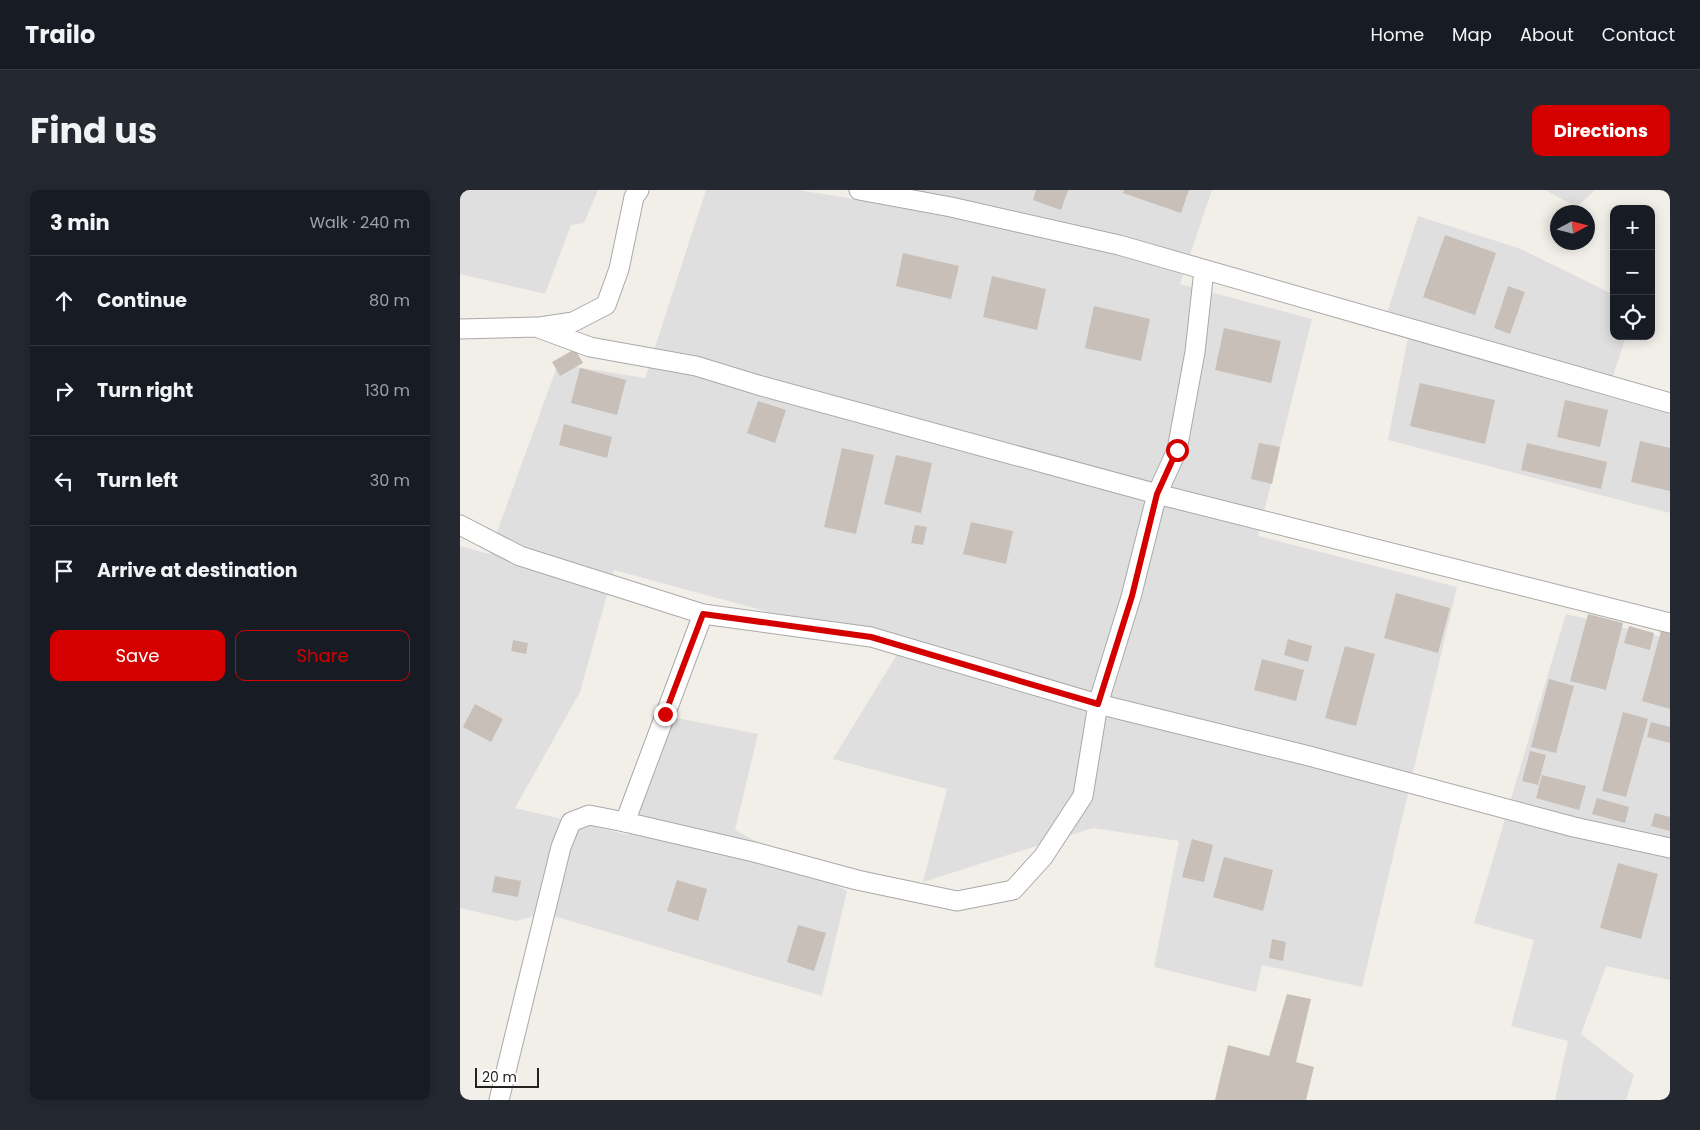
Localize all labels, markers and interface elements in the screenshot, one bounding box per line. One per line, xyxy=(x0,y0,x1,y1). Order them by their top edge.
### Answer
text: Trailo xyxy=(25,18,95,51)
text: Home xyxy=(1370,22,1424,47)
text: Map xyxy=(1452,22,1492,47)
text: About xyxy=(1520,22,1574,47)
text: Contact xyxy=(1602,22,1675,47)
button: Directions xyxy=(1532,105,1670,156)
text: Find us xyxy=(30,106,157,155)
north arrow xyxy=(1550,205,1595,250)
map controls xyxy=(1610,205,1655,340)
button: + xyxy=(1610,205,1655,250)
text: 3 min xyxy=(50,208,110,237)
text: Walk · 240 m xyxy=(309,211,410,234)
button: − xyxy=(1610,250,1655,295)
icon: ahead xyxy=(50,287,78,315)
text: Continue xyxy=(97,287,187,314)
text: 80 m xyxy=(369,289,410,312)
button: locate xyxy=(1610,295,1655,340)
icon: right xyxy=(50,377,78,405)
text: Turn right xyxy=(97,377,193,404)
text: 130 m xyxy=(365,379,410,402)
route start xyxy=(1166,439,1189,462)
icon: left xyxy=(50,467,78,495)
text: Turn left xyxy=(97,467,178,494)
text: 30 m xyxy=(370,469,410,492)
icon: arrive xyxy=(50,557,78,585)
text: Arrive at destination xyxy=(97,557,298,584)
button: Save xyxy=(50,630,225,681)
button: Share xyxy=(235,630,410,681)
route end xyxy=(654,703,677,726)
scale bar xyxy=(475,1065,539,1088)
text: 20 m xyxy=(482,1067,517,1087)

